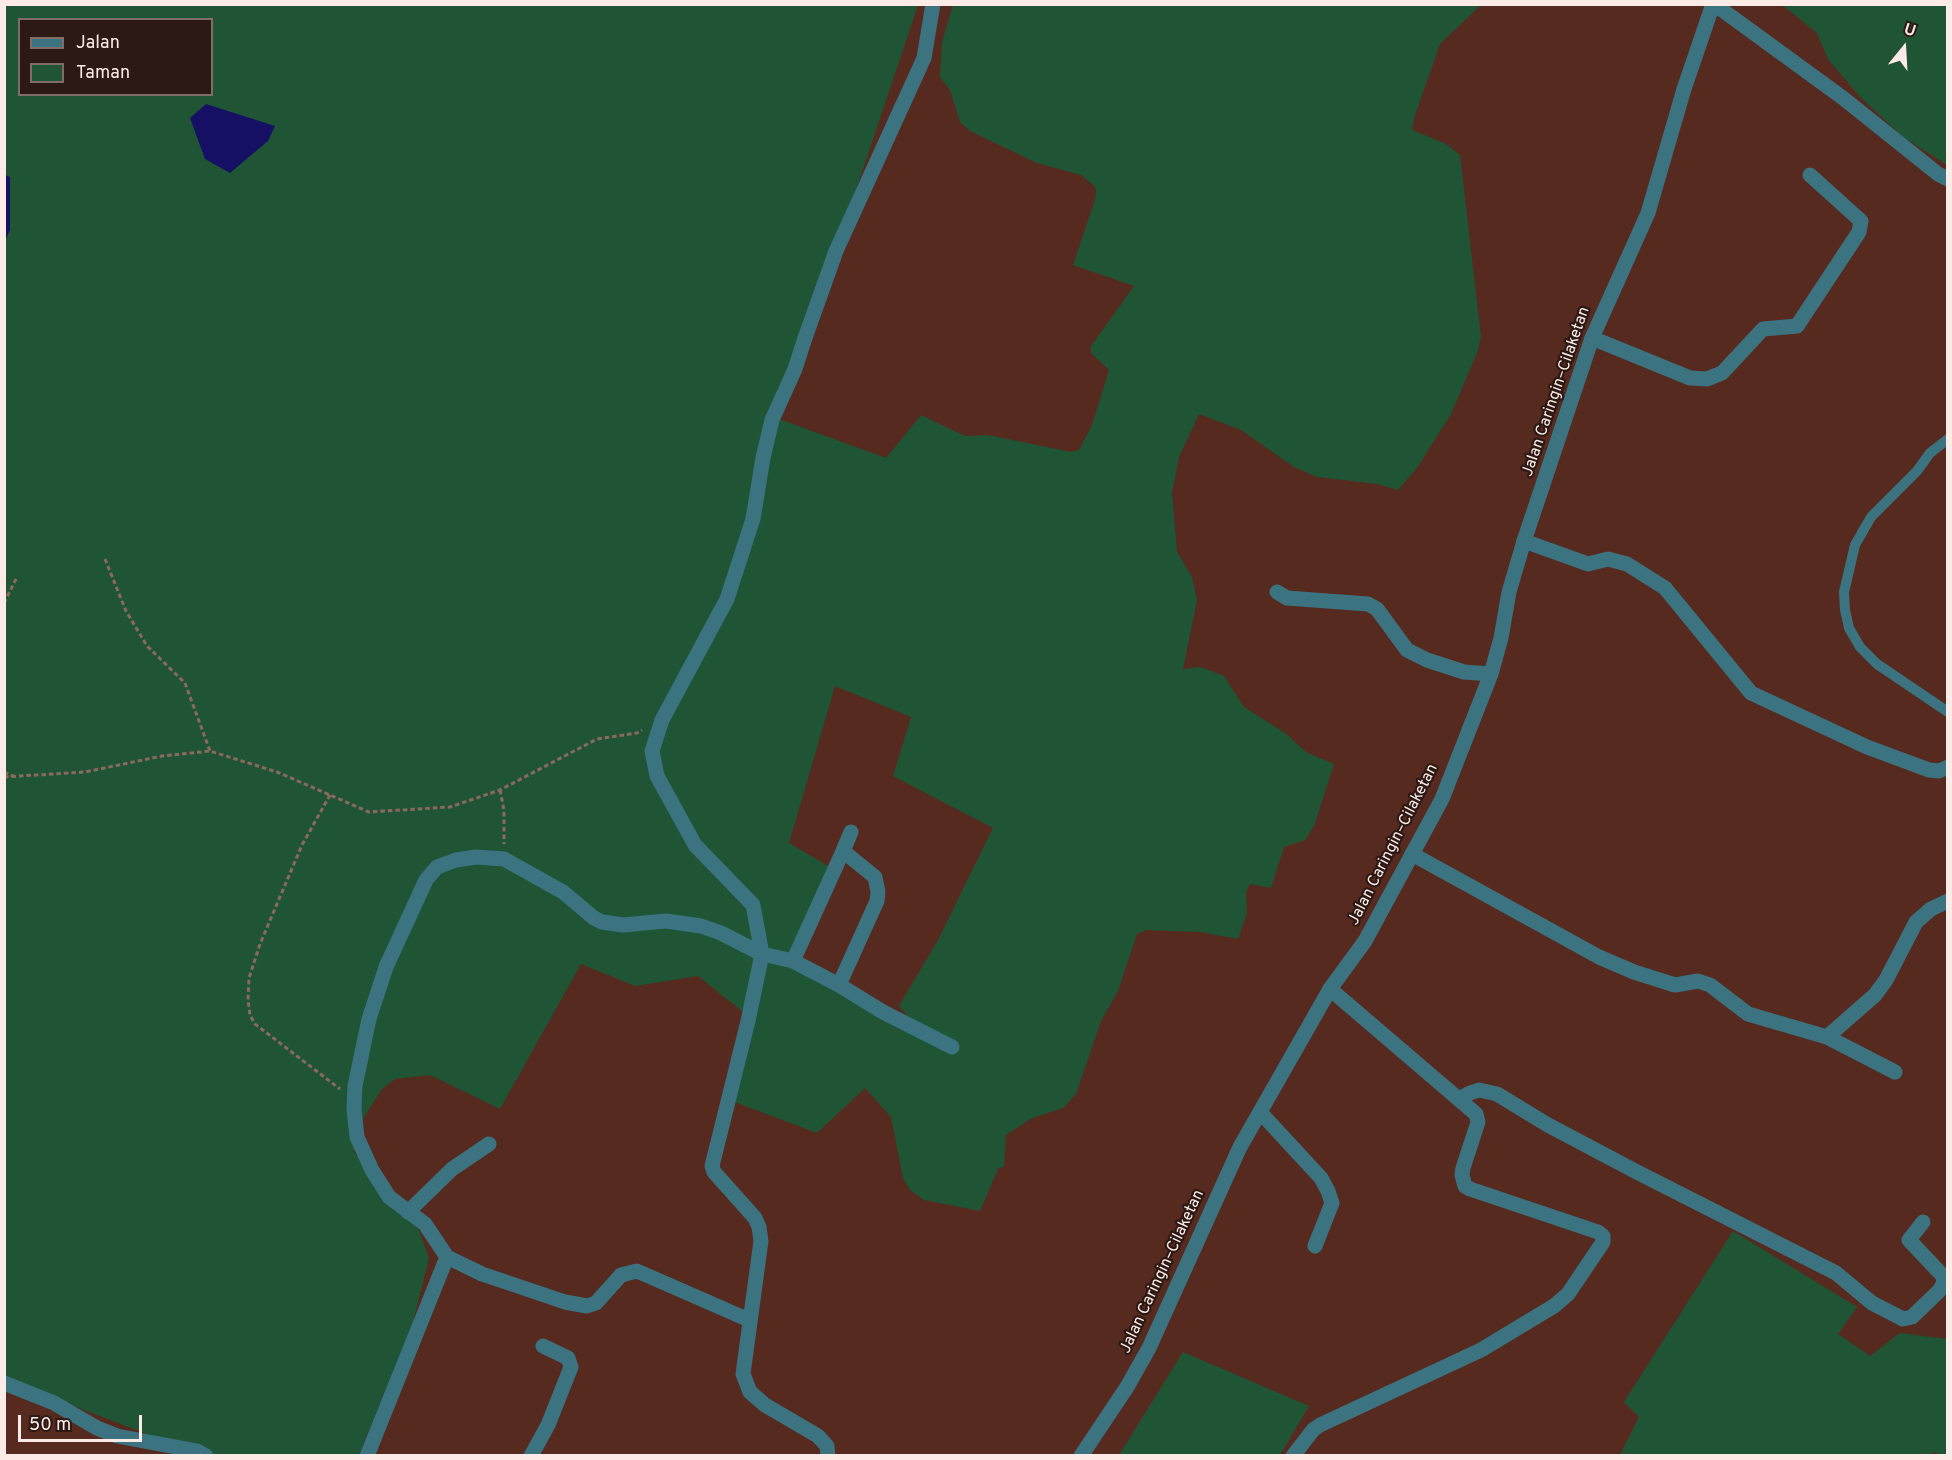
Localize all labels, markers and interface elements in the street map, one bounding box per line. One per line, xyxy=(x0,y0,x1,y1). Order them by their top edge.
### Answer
legend xyxy=(18,18,213,96)
north arrow xyxy=(1874,18,1934,78)
text: U xyxy=(1901,20,1918,42)
text: Jalan xyxy=(76,32,120,55)
text: Taman xyxy=(76,62,130,85)
street label: Jalan Caringin–Cilaketan xyxy=(1519,305,1595,479)
street label: Jalan Caringin–Cilaketan xyxy=(1345,761,1443,929)
street label: Jalan Caringin–Cilaketan xyxy=(1117,1187,1209,1357)
scale bar xyxy=(21,1403,146,1441)
text: 50 m xyxy=(29,1414,71,1437)

